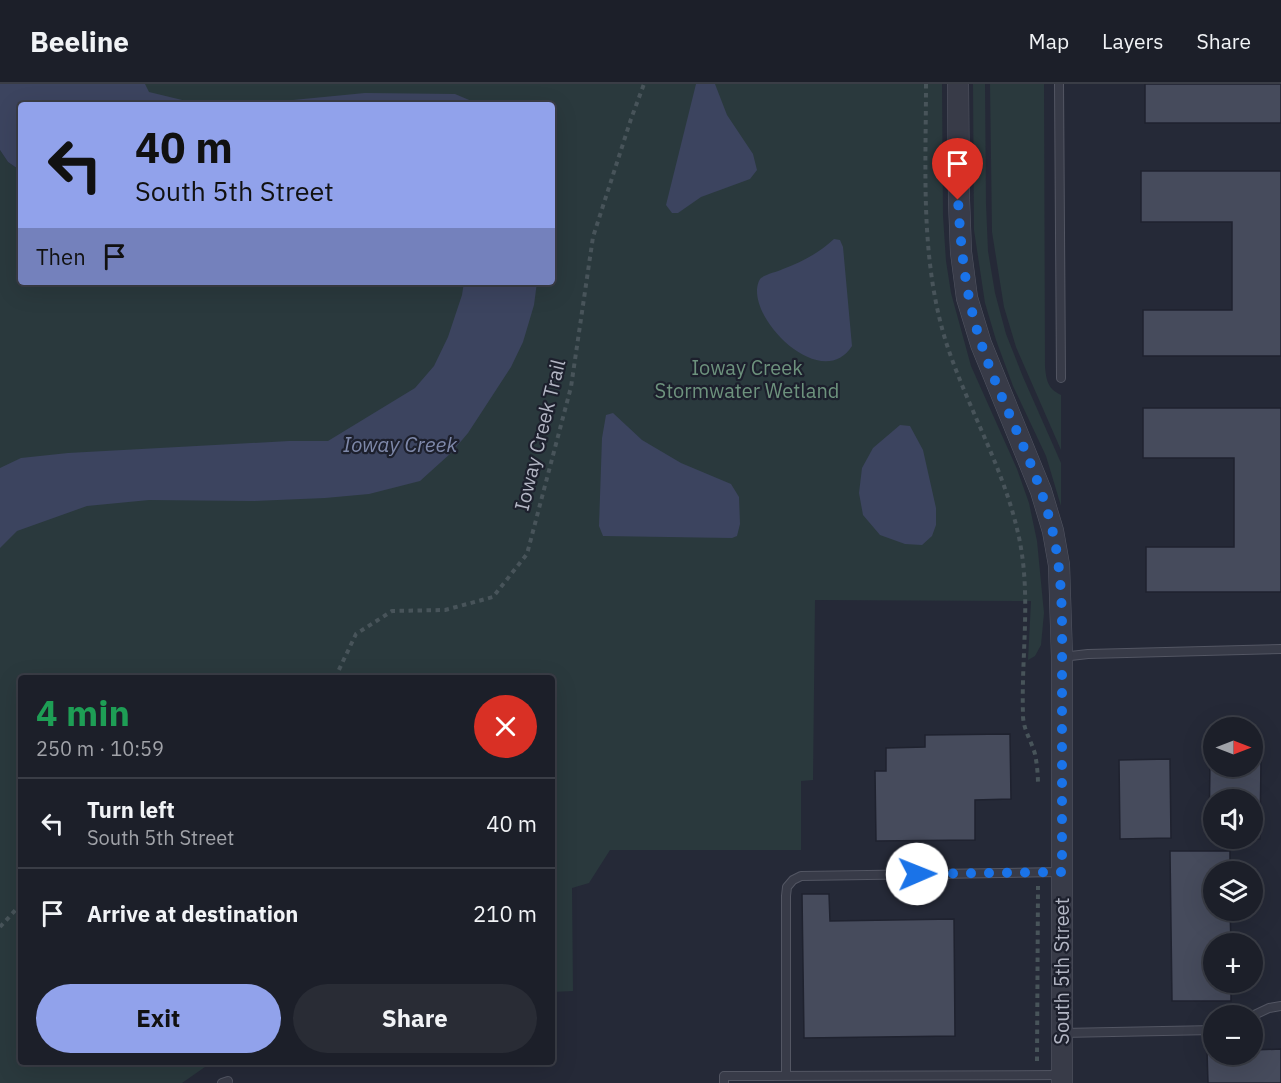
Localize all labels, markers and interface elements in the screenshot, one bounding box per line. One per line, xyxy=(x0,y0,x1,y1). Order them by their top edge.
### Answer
text: Beeline xyxy=(30,23,129,60)
text: Map xyxy=(1029,27,1069,55)
text: Layers xyxy=(1102,27,1164,55)
text: Share xyxy=(1197,27,1251,55)
text: 40 m xyxy=(135,120,233,175)
icon: left xyxy=(36,126,114,204)
pin xyxy=(932,138,983,200)
icon: arrive xyxy=(941,147,974,180)
text: South 5th Street xyxy=(135,173,334,208)
icon: arrive xyxy=(98,240,131,273)
text: Then xyxy=(36,242,86,271)
park label: Ioway Creek Stormwater Wetland xyxy=(655,354,839,404)
street label: Ioway Creek Trail xyxy=(508,356,571,513)
water label: Ioway Creek xyxy=(343,430,458,458)
text: 4 min xyxy=(36,689,130,736)
button: close xyxy=(474,695,537,758)
north arrow xyxy=(1203,717,1263,777)
map controls xyxy=(1203,717,1263,1065)
text: 250 m · 10:59 xyxy=(36,735,164,762)
button: sound xyxy=(1203,789,1263,849)
text: Turn left xyxy=(87,795,175,824)
icon: left xyxy=(36,807,69,840)
text: 40 m xyxy=(486,809,537,838)
text: South 5th Street xyxy=(87,824,234,851)
position arrow xyxy=(885,842,949,906)
button: layers xyxy=(1203,861,1263,921)
icon: arrive xyxy=(36,897,69,930)
street label: South 5th Street xyxy=(1048,897,1075,1045)
text: Arrive at destination xyxy=(87,899,298,928)
text: 210 m xyxy=(473,899,537,928)
button: + xyxy=(1203,933,1263,993)
button: Exit xyxy=(36,984,281,1053)
button: Share xyxy=(293,984,537,1053)
button: − xyxy=(1203,1005,1263,1065)

